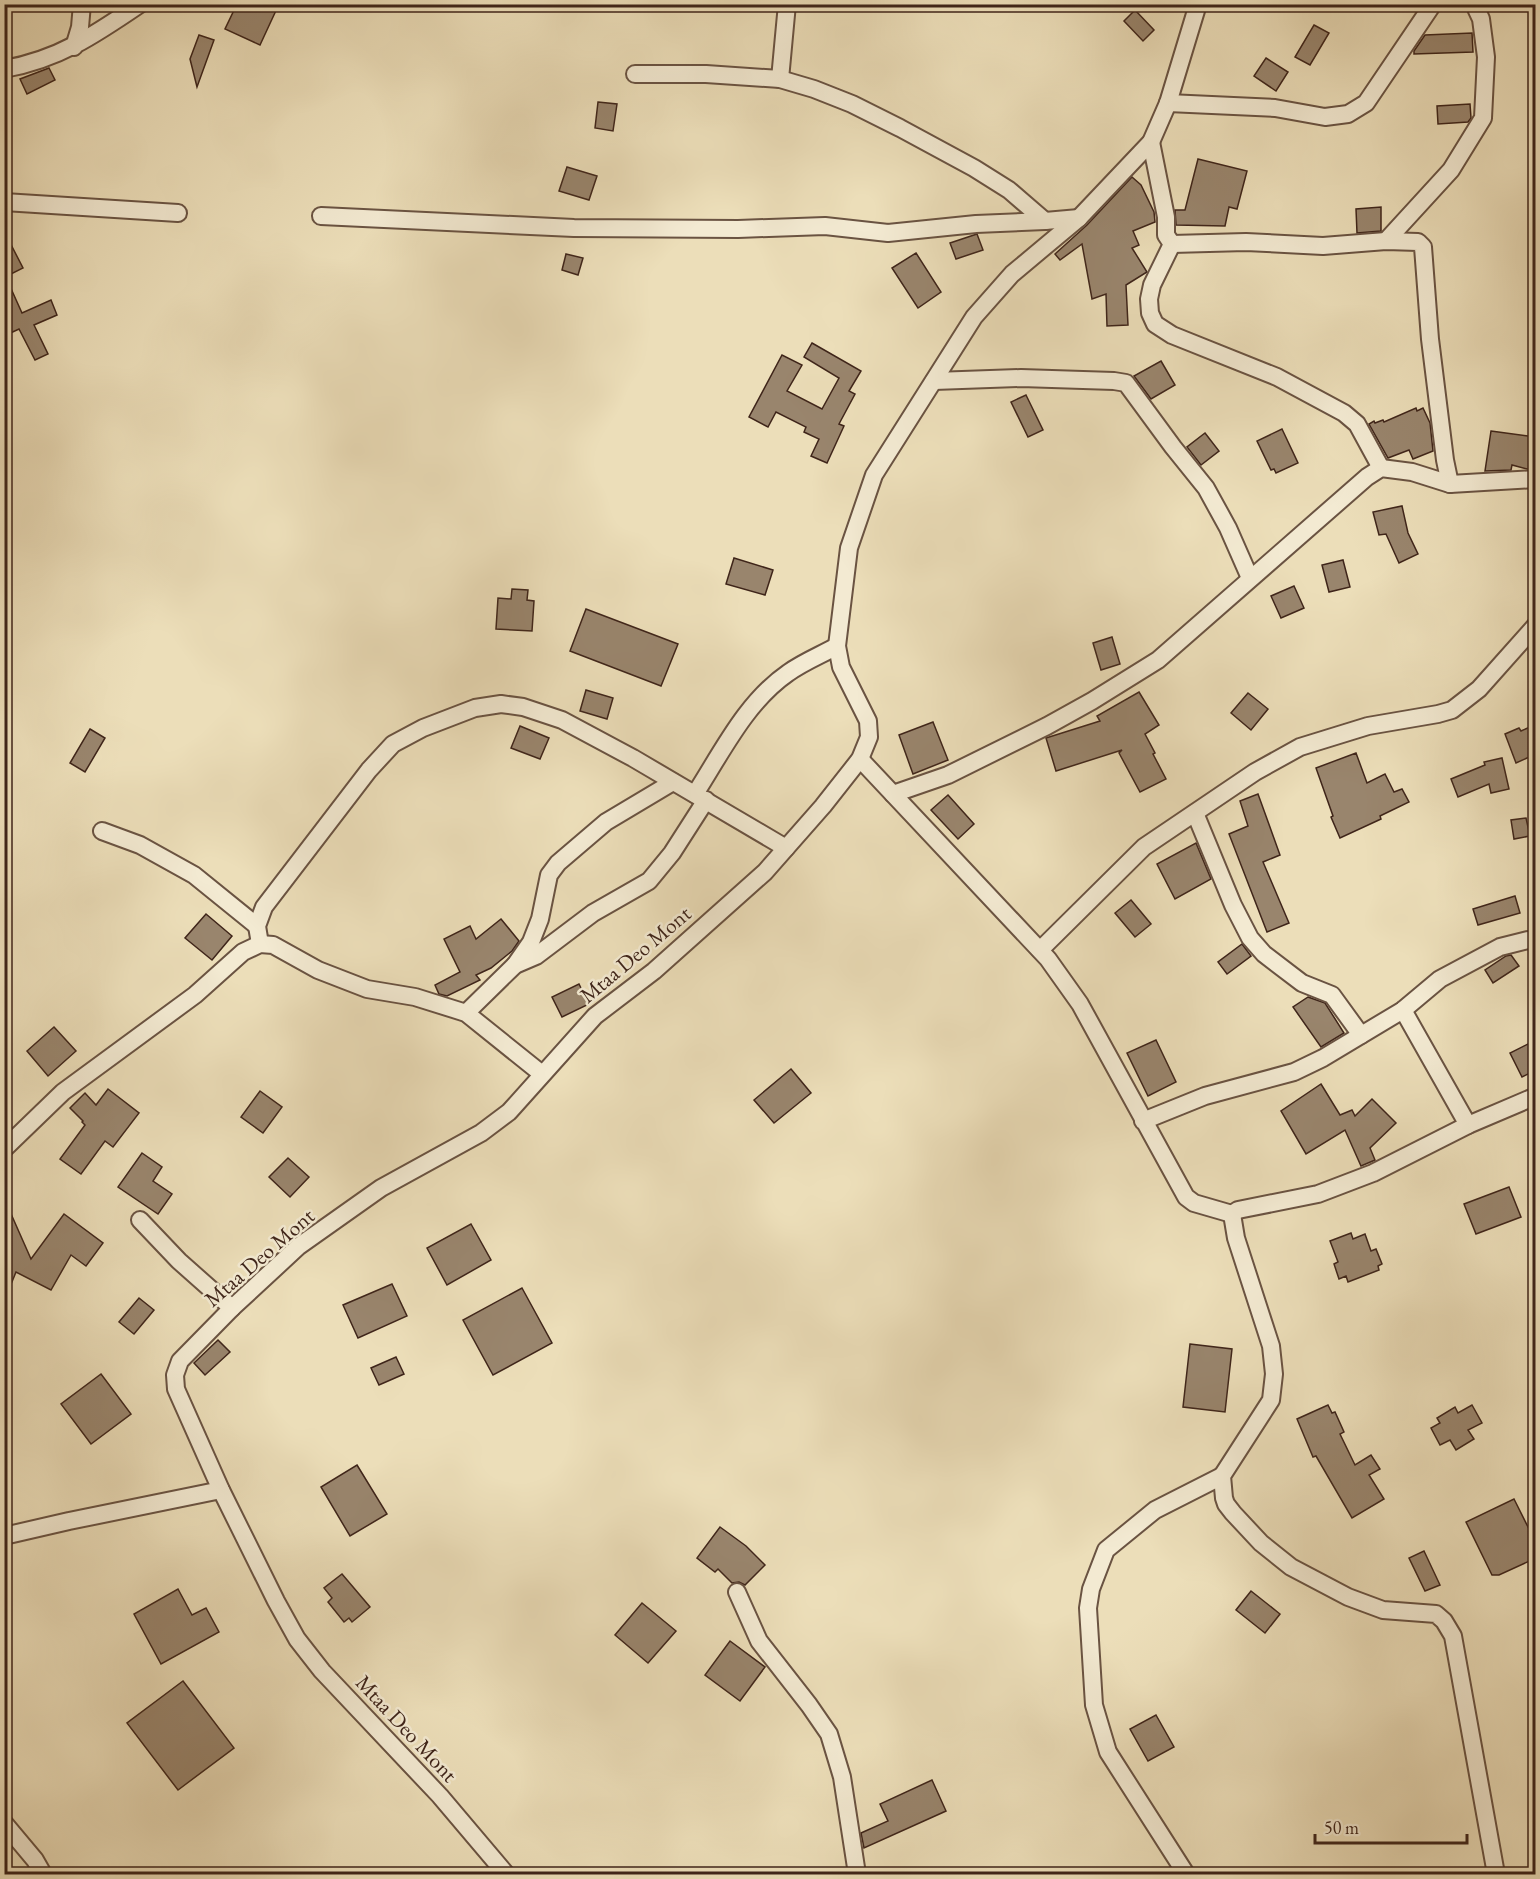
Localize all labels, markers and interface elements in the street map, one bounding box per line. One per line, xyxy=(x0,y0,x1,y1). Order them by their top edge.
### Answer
street label: Mtaa Deo Mont xyxy=(574,899,697,1009)
street label: Mtaa Deo Mont xyxy=(198,1201,321,1313)
street label: Mtaa Deo Mont xyxy=(349,1668,464,1788)
scale bar xyxy=(1315,1807,1466,1845)
text: 50 m xyxy=(1324,1816,1359,1839)

